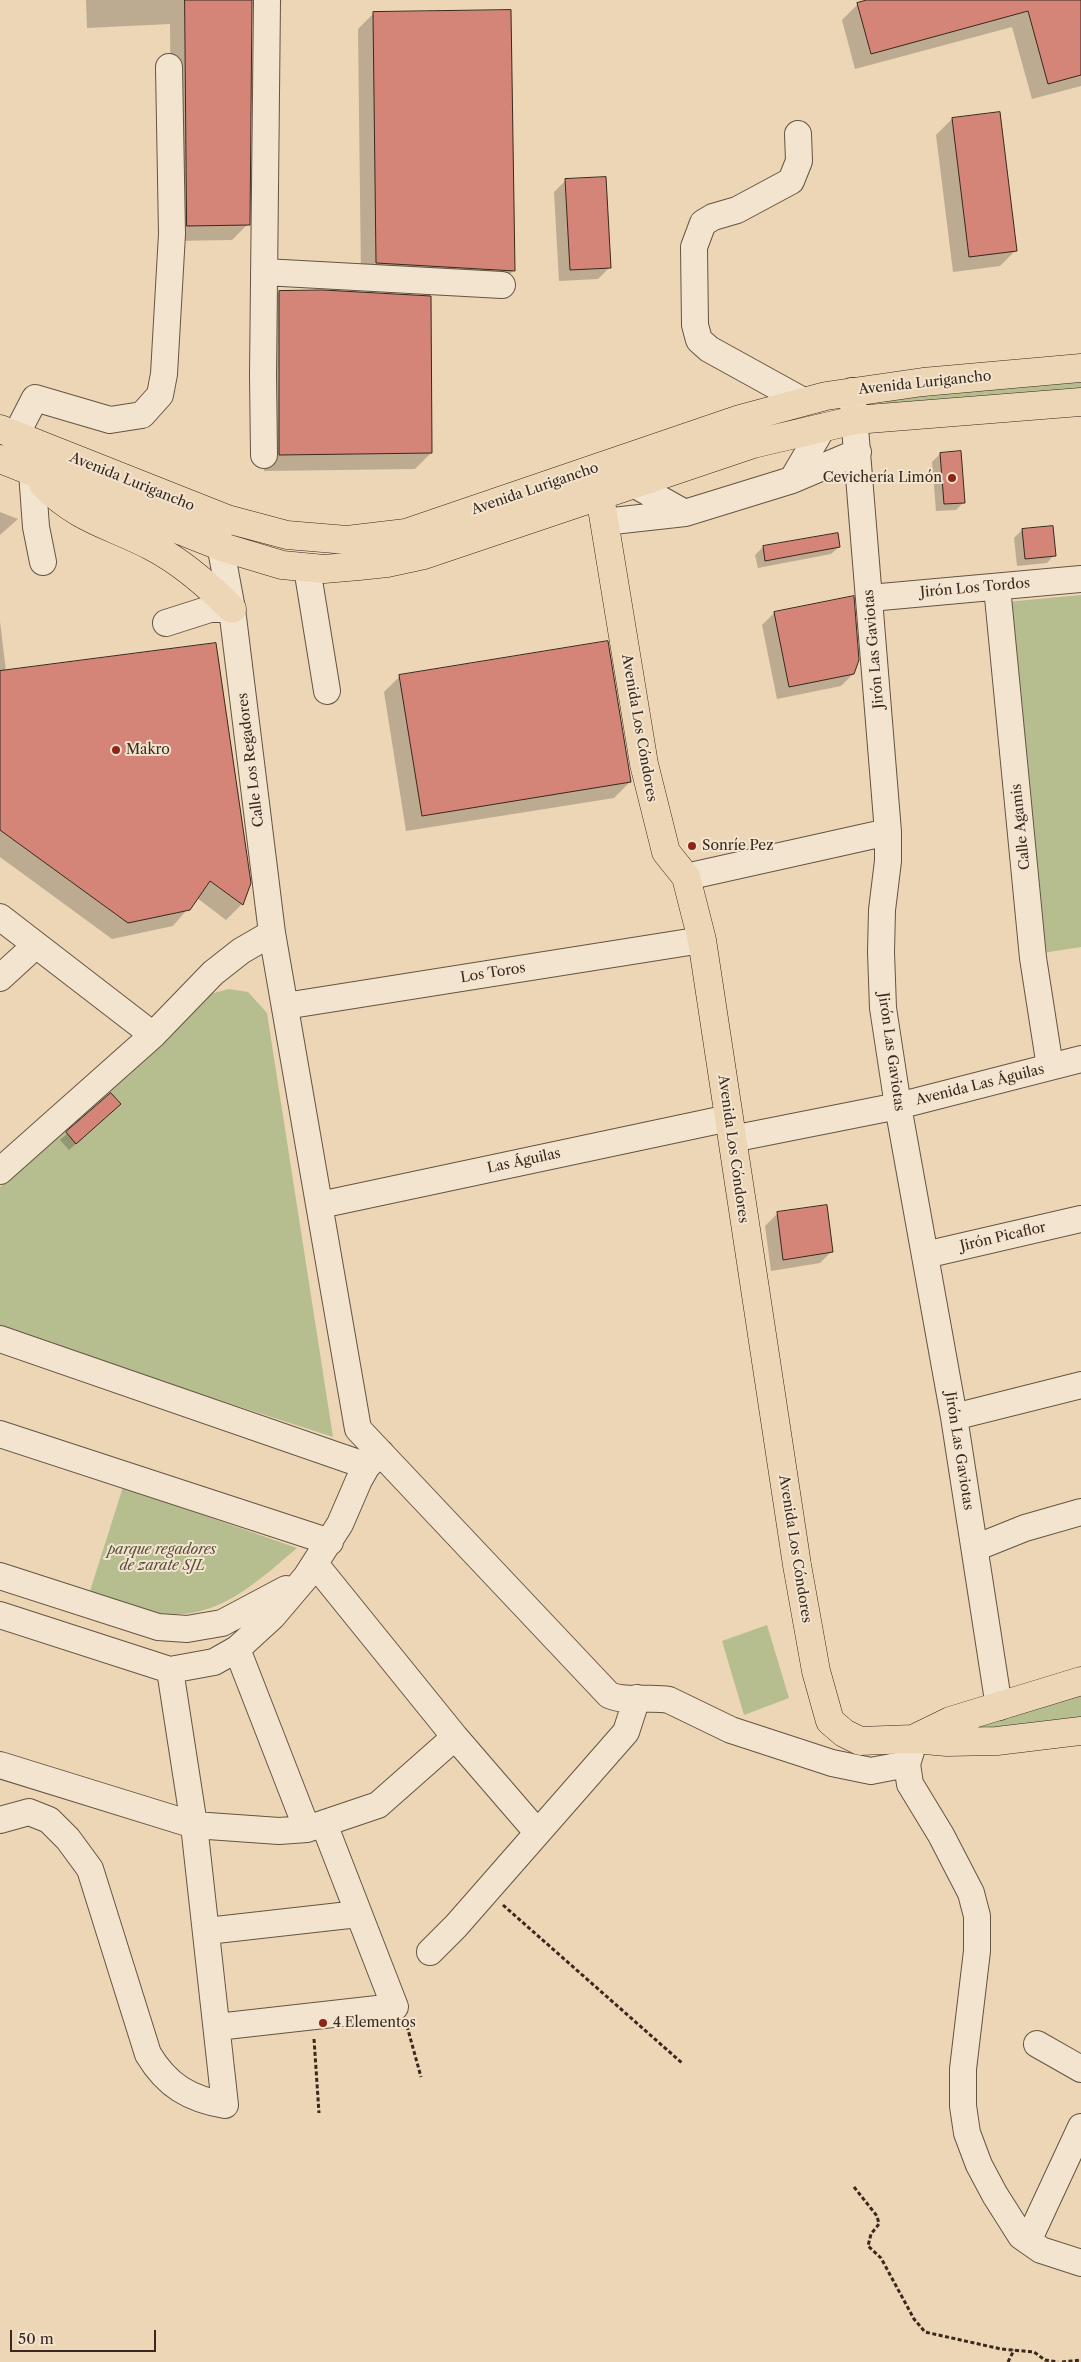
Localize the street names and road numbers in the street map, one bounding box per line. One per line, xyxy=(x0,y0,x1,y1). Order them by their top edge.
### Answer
street label: Avenida Lurigancho xyxy=(858,368,992,398)
street label: Avenida Lurigancho xyxy=(67,449,197,515)
street label: Avenida Lurigancho xyxy=(469,459,601,519)
street label: Jirón Los Tordos xyxy=(919,575,1031,601)
street label: Jirón Las Gaviotas xyxy=(860,589,888,709)
street label: Avenida Los Cóndores xyxy=(618,653,660,803)
street label: Calle Los Regadores xyxy=(234,692,268,828)
street label: Calle Agamis xyxy=(1008,783,1034,871)
street label: Los Toros xyxy=(459,960,527,986)
street label: Jirón Las Gaviotas xyxy=(874,992,908,1112)
street label: Avenida Las Águilas xyxy=(914,1061,1046,1109)
street label: Avenida Los Cóndores xyxy=(714,1074,752,1224)
street label: Las Águilas xyxy=(486,1145,562,1177)
street label: Jirón Picaflor xyxy=(958,1219,1048,1255)
street label: Jirón Las Gaviotas xyxy=(941,1391,977,1511)
street label: Avenida Los Cóndores xyxy=(775,1474,815,1624)

